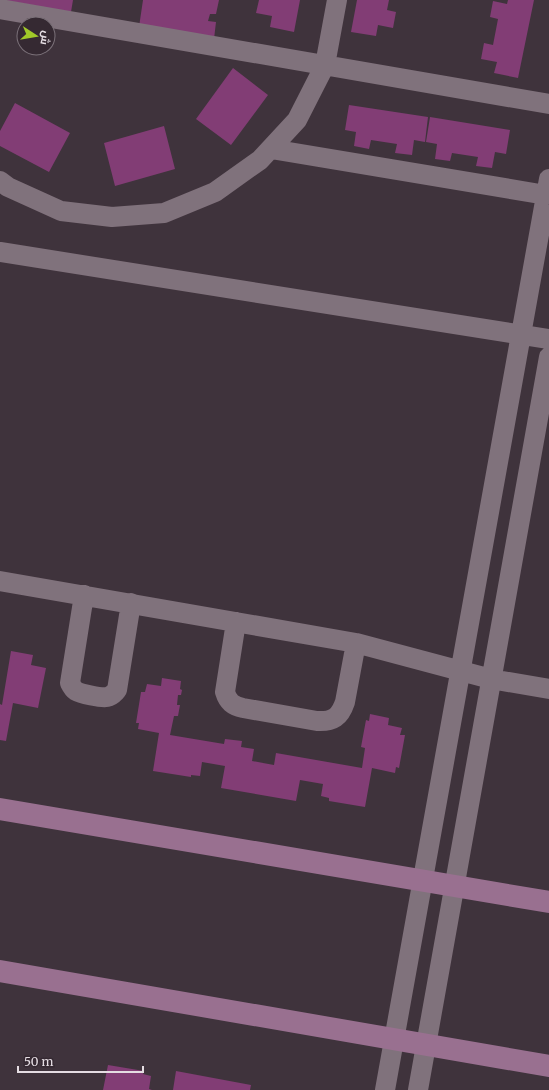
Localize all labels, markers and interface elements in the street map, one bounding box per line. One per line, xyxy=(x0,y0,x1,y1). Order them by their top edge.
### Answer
north arrow xyxy=(16,16,56,56)
text: ش xyxy=(37,30,54,46)
scale bar xyxy=(18,1048,143,1074)
text: 50 m xyxy=(24,1054,53,1069)

